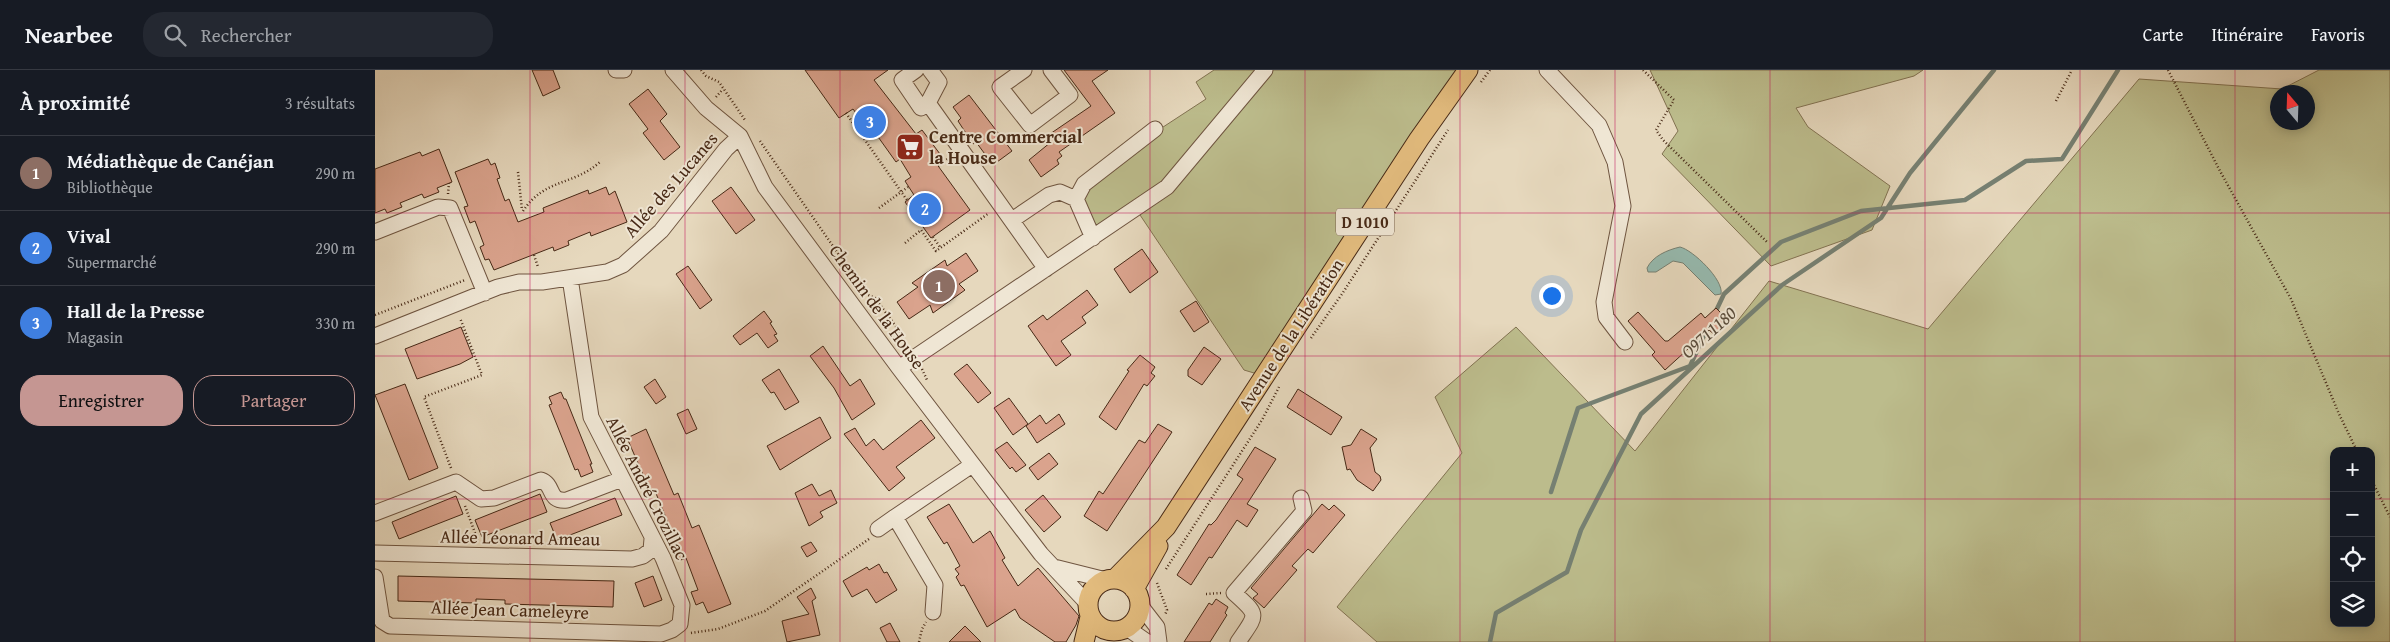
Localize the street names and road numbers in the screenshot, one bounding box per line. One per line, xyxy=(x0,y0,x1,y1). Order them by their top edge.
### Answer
street label: Allée des Lucanes xyxy=(617,126,724,243)
road number: D 1010 xyxy=(1336,208,1394,236)
street label: Chemin de la House xyxy=(823,239,932,375)
street label: Avenue de la Libération xyxy=(1231,253,1350,416)
street label: Allée André Crozillac xyxy=(600,411,695,564)
street label: Allée Léonard Ameau xyxy=(440,523,601,552)
street label: Allée Jean Cameleyre xyxy=(431,593,589,626)

